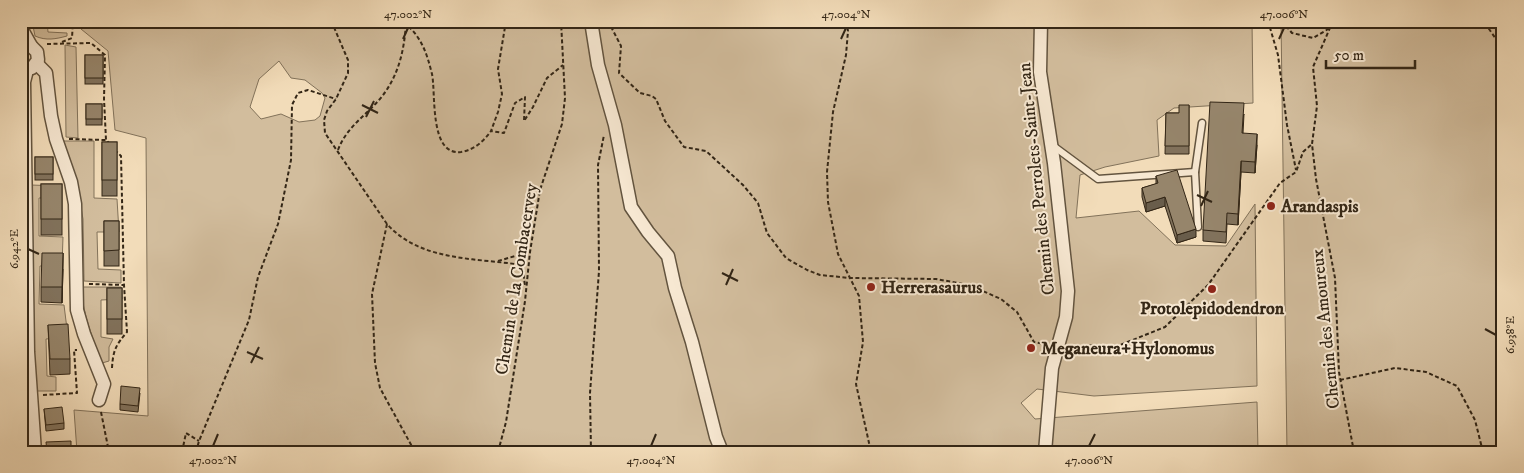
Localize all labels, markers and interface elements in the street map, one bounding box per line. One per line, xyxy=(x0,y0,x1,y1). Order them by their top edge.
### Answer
text: 47.002°N xyxy=(384,7,432,22)
text: 47.004°N xyxy=(821,7,871,22)
text: 47.006°N xyxy=(1260,7,1308,22)
scale bar xyxy=(1326,38,1415,70)
text: 50 m xyxy=(1334,46,1364,65)
street label: Chemin des Perrolets-Saint-Jean xyxy=(1014,61,1060,296)
street label: Chemin de la Combacervey xyxy=(491,181,543,377)
place label: Arandaspis xyxy=(1280,196,1358,218)
marker: Arandaspis xyxy=(1265,200,1277,212)
text: 6.942°E xyxy=(7,228,22,269)
street label: Chemin des Amoureux xyxy=(1307,248,1345,410)
place label: Herrerasaurus xyxy=(881,277,982,299)
marker: Herrerasaurus xyxy=(865,281,877,293)
marker: Protolepidodendron xyxy=(1206,283,1218,295)
place label: Protolepidodendron xyxy=(1140,298,1285,320)
text: 6.938°E xyxy=(1503,316,1518,354)
place label: Meganeura+Hylonomus xyxy=(1041,338,1214,360)
marker: Meganeura+Hylonomus xyxy=(1025,342,1037,354)
text: 47.002°N xyxy=(189,453,237,468)
text: 47.004°N xyxy=(626,453,676,468)
text: 47.006°N xyxy=(1065,453,1113,468)

